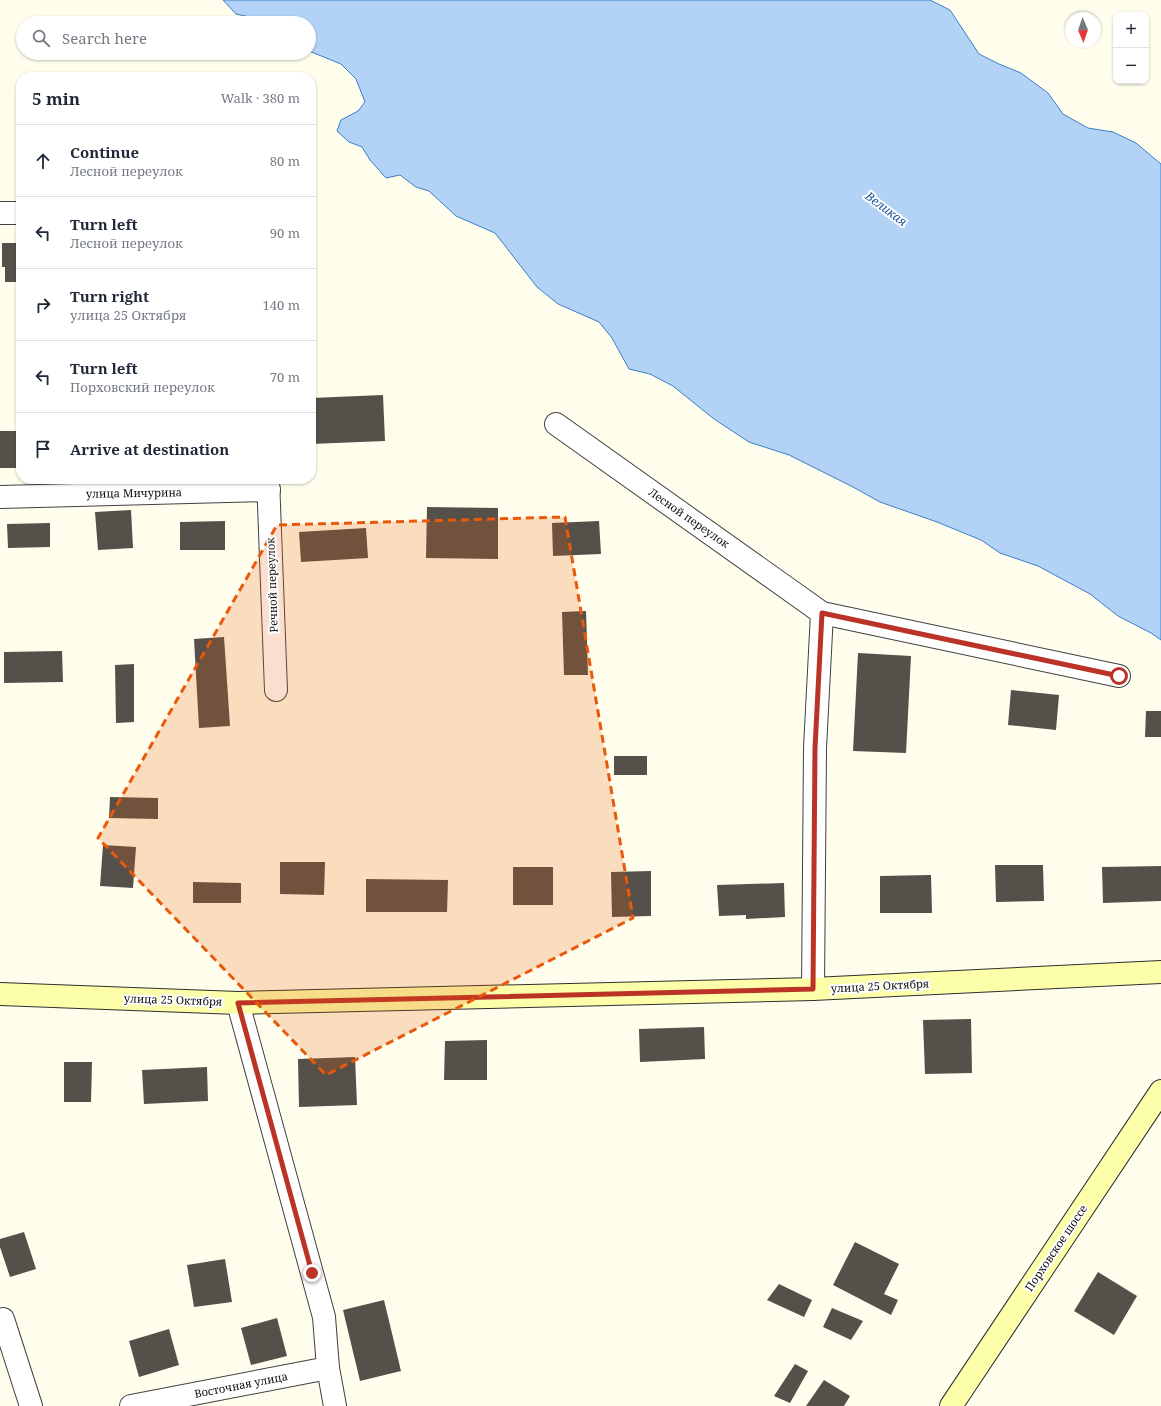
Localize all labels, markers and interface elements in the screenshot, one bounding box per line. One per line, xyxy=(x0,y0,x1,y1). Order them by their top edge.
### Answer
north arrow xyxy=(1065,12,1101,48)
map controls xyxy=(1113,12,1149,84)
button: + xyxy=(1113,12,1149,48)
search box xyxy=(16,16,316,60)
icon: search xyxy=(30,27,52,49)
text: Search here xyxy=(62,28,147,48)
button: − xyxy=(1113,48,1149,84)
text: 5 min xyxy=(32,87,80,110)
text: Walk · 380 m xyxy=(221,89,300,107)
text: Continue xyxy=(70,142,139,162)
icon: ahead xyxy=(32,150,54,172)
text: 80 m xyxy=(270,152,300,170)
text: Лесной переулок xyxy=(70,162,183,180)
water label: Великая xyxy=(861,187,911,230)
text: Turn left xyxy=(70,214,138,234)
icon: left xyxy=(32,222,54,244)
text: 90 m xyxy=(270,224,300,242)
text: Лесной переулок xyxy=(70,234,183,252)
text: Turn right xyxy=(70,286,149,306)
icon: right xyxy=(32,294,54,316)
text: 140 m xyxy=(263,296,300,314)
text: улица 25 Октября xyxy=(70,306,186,324)
text: Turn left xyxy=(70,358,138,378)
icon: left xyxy=(32,366,54,388)
text: 70 m xyxy=(270,368,300,386)
text: Порховский переулок xyxy=(70,378,215,396)
icon: arrive xyxy=(32,438,54,460)
text: Arrive at destination xyxy=(70,439,229,459)
street label: улица Мичурина xyxy=(86,484,182,501)
street label: Лесной переулок xyxy=(646,484,733,551)
street label: Речной переулок xyxy=(262,537,281,633)
route start xyxy=(1110,667,1128,685)
street label: улица 25 Октября xyxy=(830,975,930,996)
street label: улица 25 Октября xyxy=(124,990,222,1009)
street label: Порховское шоссе xyxy=(1021,1201,1090,1294)
route end xyxy=(303,1264,321,1282)
street label: Восточная улица xyxy=(193,1368,289,1401)

